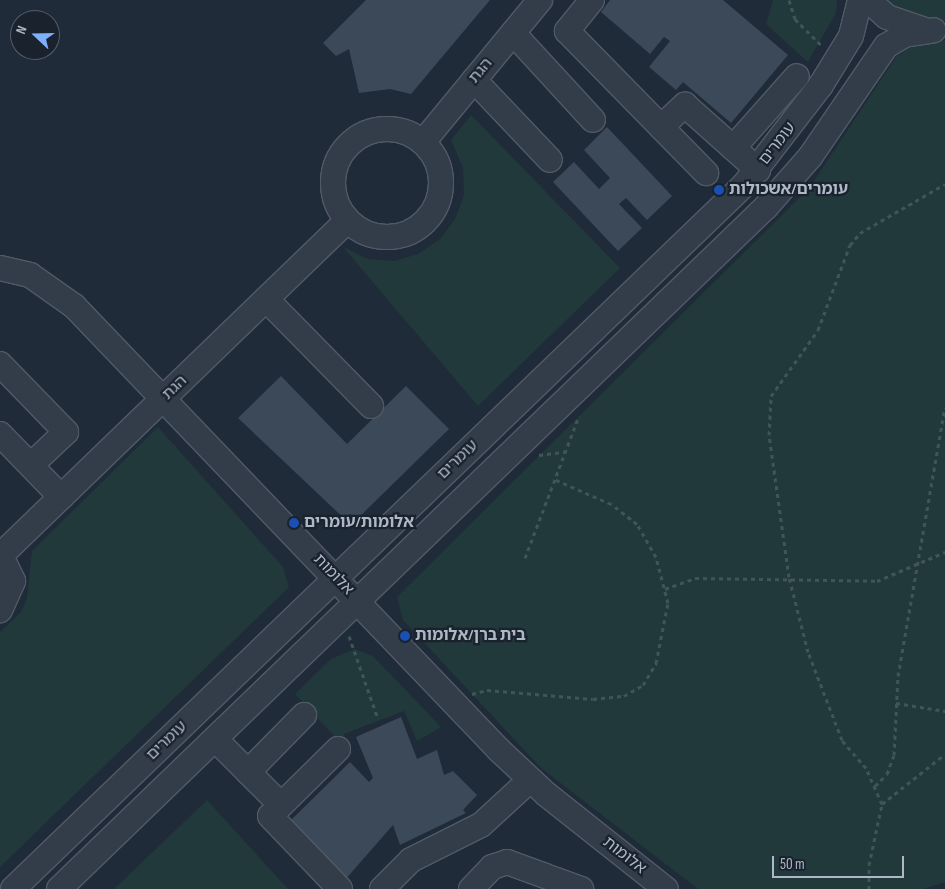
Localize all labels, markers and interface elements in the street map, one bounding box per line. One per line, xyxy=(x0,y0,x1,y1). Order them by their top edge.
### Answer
north arrow xyxy=(10,10,60,60)
text: N xyxy=(12,23,31,36)
street label: הגת xyxy=(465,54,497,88)
street label: עומרים xyxy=(756,119,800,169)
place label: עומרים/אשכולות xyxy=(729,180,848,200)
marker: עומרים/אשכולות xyxy=(713,184,725,196)
street label: הגת xyxy=(159,372,191,404)
street label: עומרים xyxy=(434,436,482,484)
place label: אלומות/עומרים xyxy=(304,513,414,533)
marker: אלומות/עומרים xyxy=(288,517,300,529)
street label: אלומות xyxy=(309,551,357,599)
place label: בית ברן/אלומות xyxy=(415,626,526,646)
marker: בית ברן/אלומות xyxy=(399,630,411,642)
street label: עומרים xyxy=(143,717,191,765)
street label: אלומות xyxy=(599,833,649,879)
scale bar xyxy=(775,846,908,878)
text: 50 m xyxy=(780,855,805,874)

